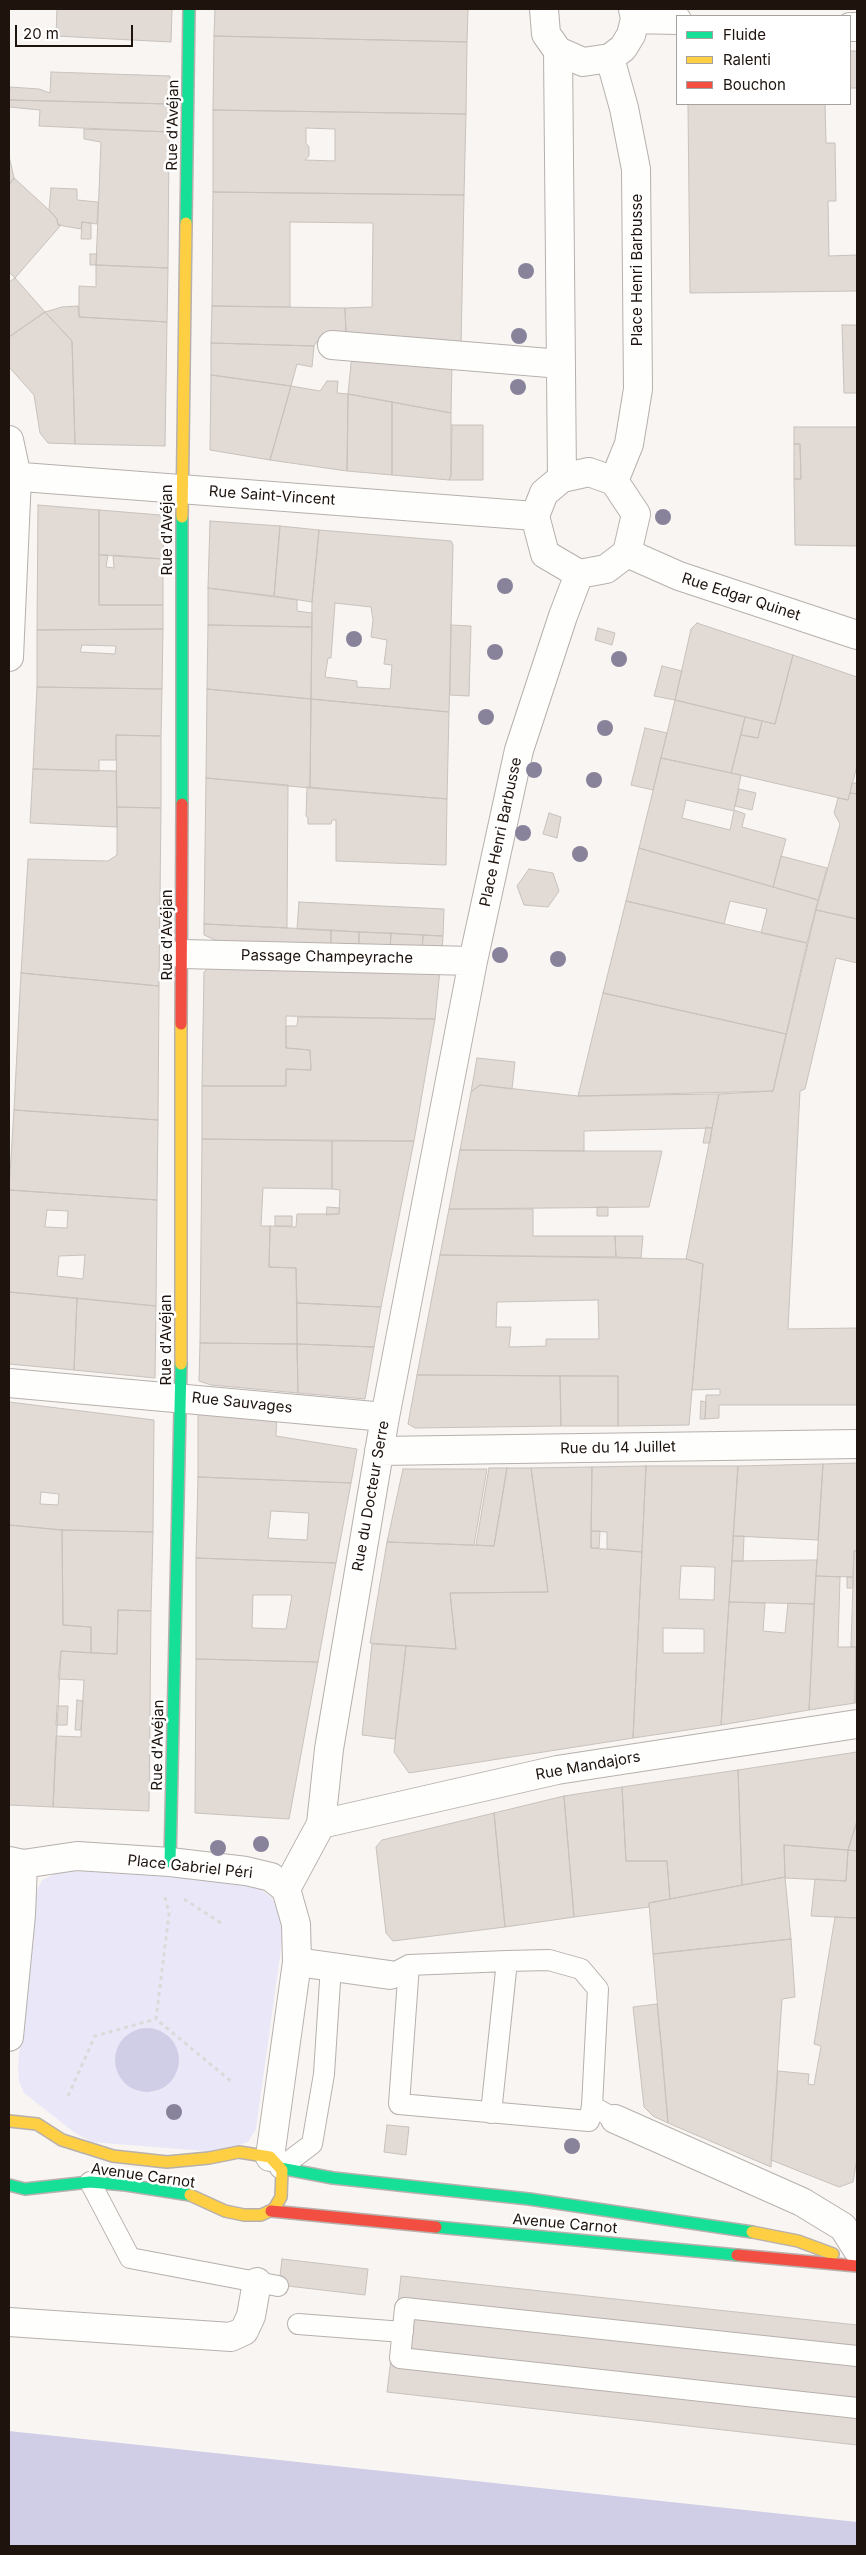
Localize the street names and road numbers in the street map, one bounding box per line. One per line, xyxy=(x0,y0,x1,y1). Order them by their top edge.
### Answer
street label: Rue d'Avéjan xyxy=(163,79,183,171)
street label: Place Henri Barbusse xyxy=(628,194,646,346)
street label: Rue Saint-Vincent xyxy=(208,483,336,509)
street label: Rue d'Avéjan xyxy=(158,484,176,576)
street label: Rue Edgar Quinet xyxy=(679,569,803,625)
street label: Place Henri Barbusse xyxy=(476,756,526,908)
street label: Rue d'Avéjan xyxy=(158,889,176,981)
street label: Passage Champeyrache xyxy=(241,946,413,968)
street label: Rue d'Avéjan xyxy=(157,1294,175,1386)
street label: Rue Sauvages xyxy=(191,1389,293,1417)
street label: Rue du Docteur Serre xyxy=(349,1419,393,1573)
street label: Rue du 14 Juillet xyxy=(560,1438,676,1458)
street label: Rue d'Avéjan xyxy=(148,1699,168,1791)
street label: Rue Mandajors xyxy=(534,1748,642,1784)
street label: Place Gabriel Péri xyxy=(126,1851,254,1883)
street label: Avenue Carnot xyxy=(90,2160,196,2192)
street label: Avenue Carnot xyxy=(512,2210,618,2238)

